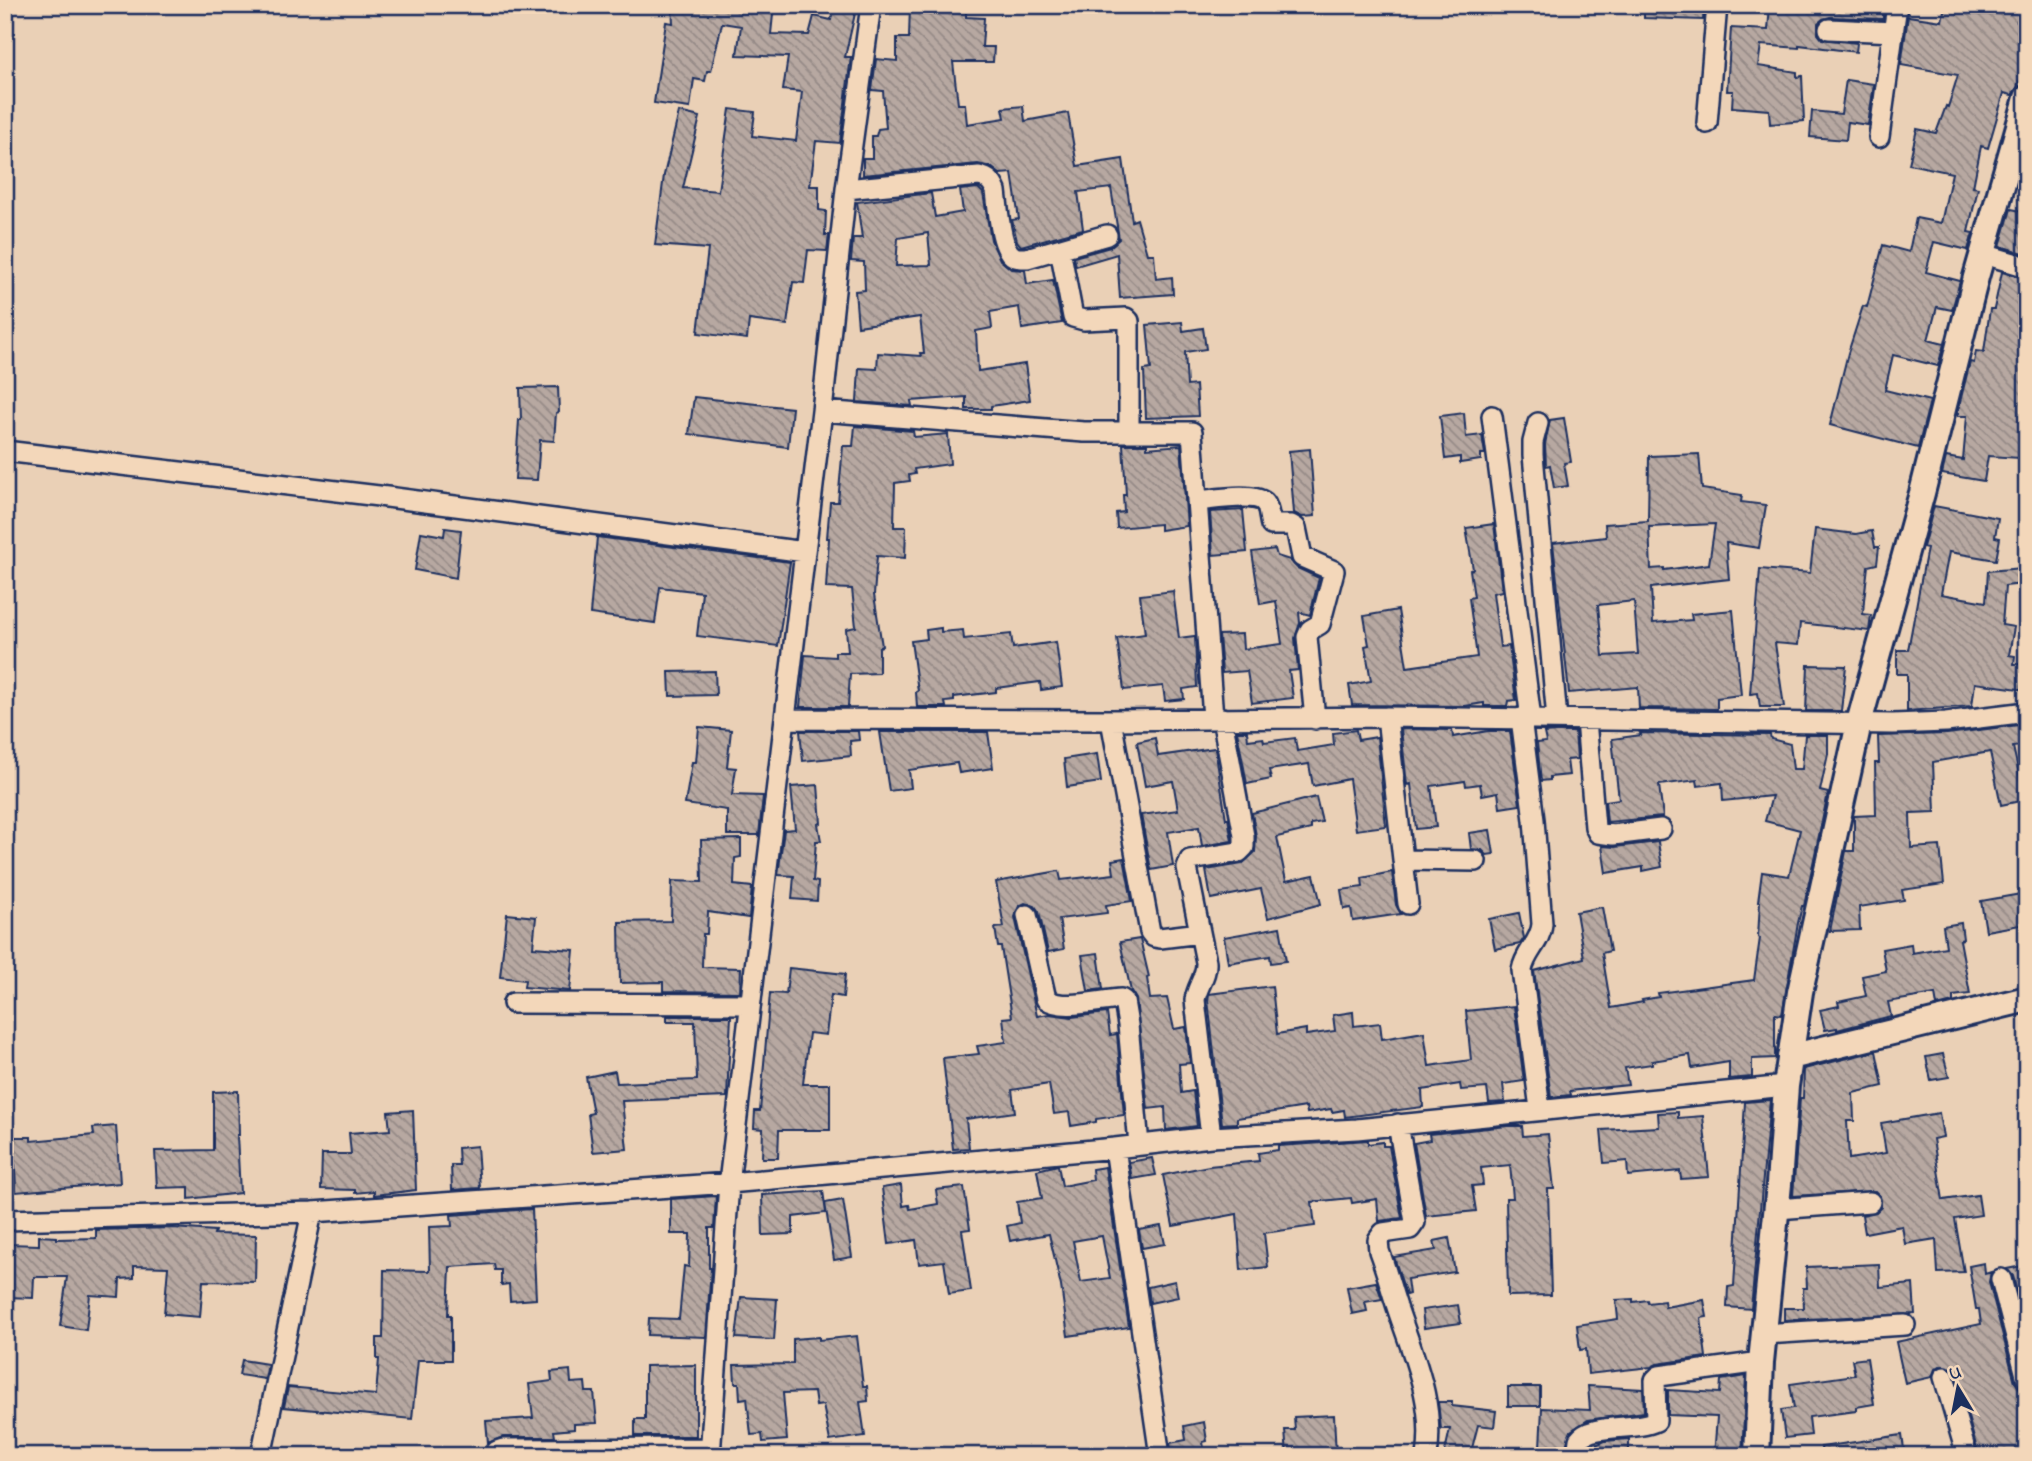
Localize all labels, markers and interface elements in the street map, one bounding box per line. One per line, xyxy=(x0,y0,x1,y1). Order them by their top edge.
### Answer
north arrow xyxy=(1924,1352,1994,1422)
text: U xyxy=(1947,1359,1964,1388)

